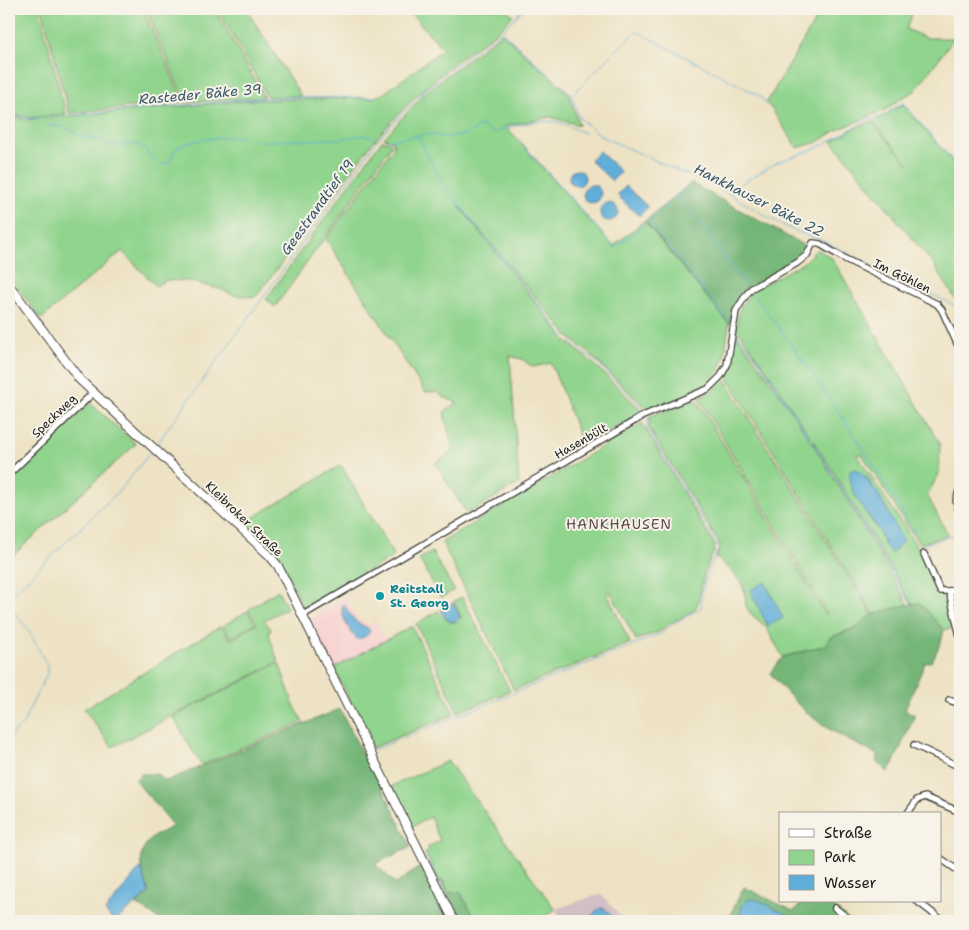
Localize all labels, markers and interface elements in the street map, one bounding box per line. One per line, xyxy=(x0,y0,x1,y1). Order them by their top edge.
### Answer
water label: Rasteder Bäke 39 xyxy=(138,80,262,108)
water label: Geestrandtief 19 xyxy=(276,156,358,258)
water label: Hankhauser Bäke 22 xyxy=(691,160,827,241)
street label: Im Göhlen xyxy=(871,255,933,297)
street label: Speckweg xyxy=(28,391,80,441)
street label: Hasenbült xyxy=(552,419,610,463)
street label: Kleibroker Straße xyxy=(202,478,286,560)
district label: HANKHAUSEN xyxy=(566,515,672,533)
place label: Reitstall St. Georg xyxy=(390,581,449,611)
marker: Reitstall St. Georg xyxy=(374,590,386,602)
legend xyxy=(779,812,942,902)
text: Straße xyxy=(824,823,872,843)
text: Park xyxy=(824,847,856,867)
text: Wasser xyxy=(824,873,877,893)

